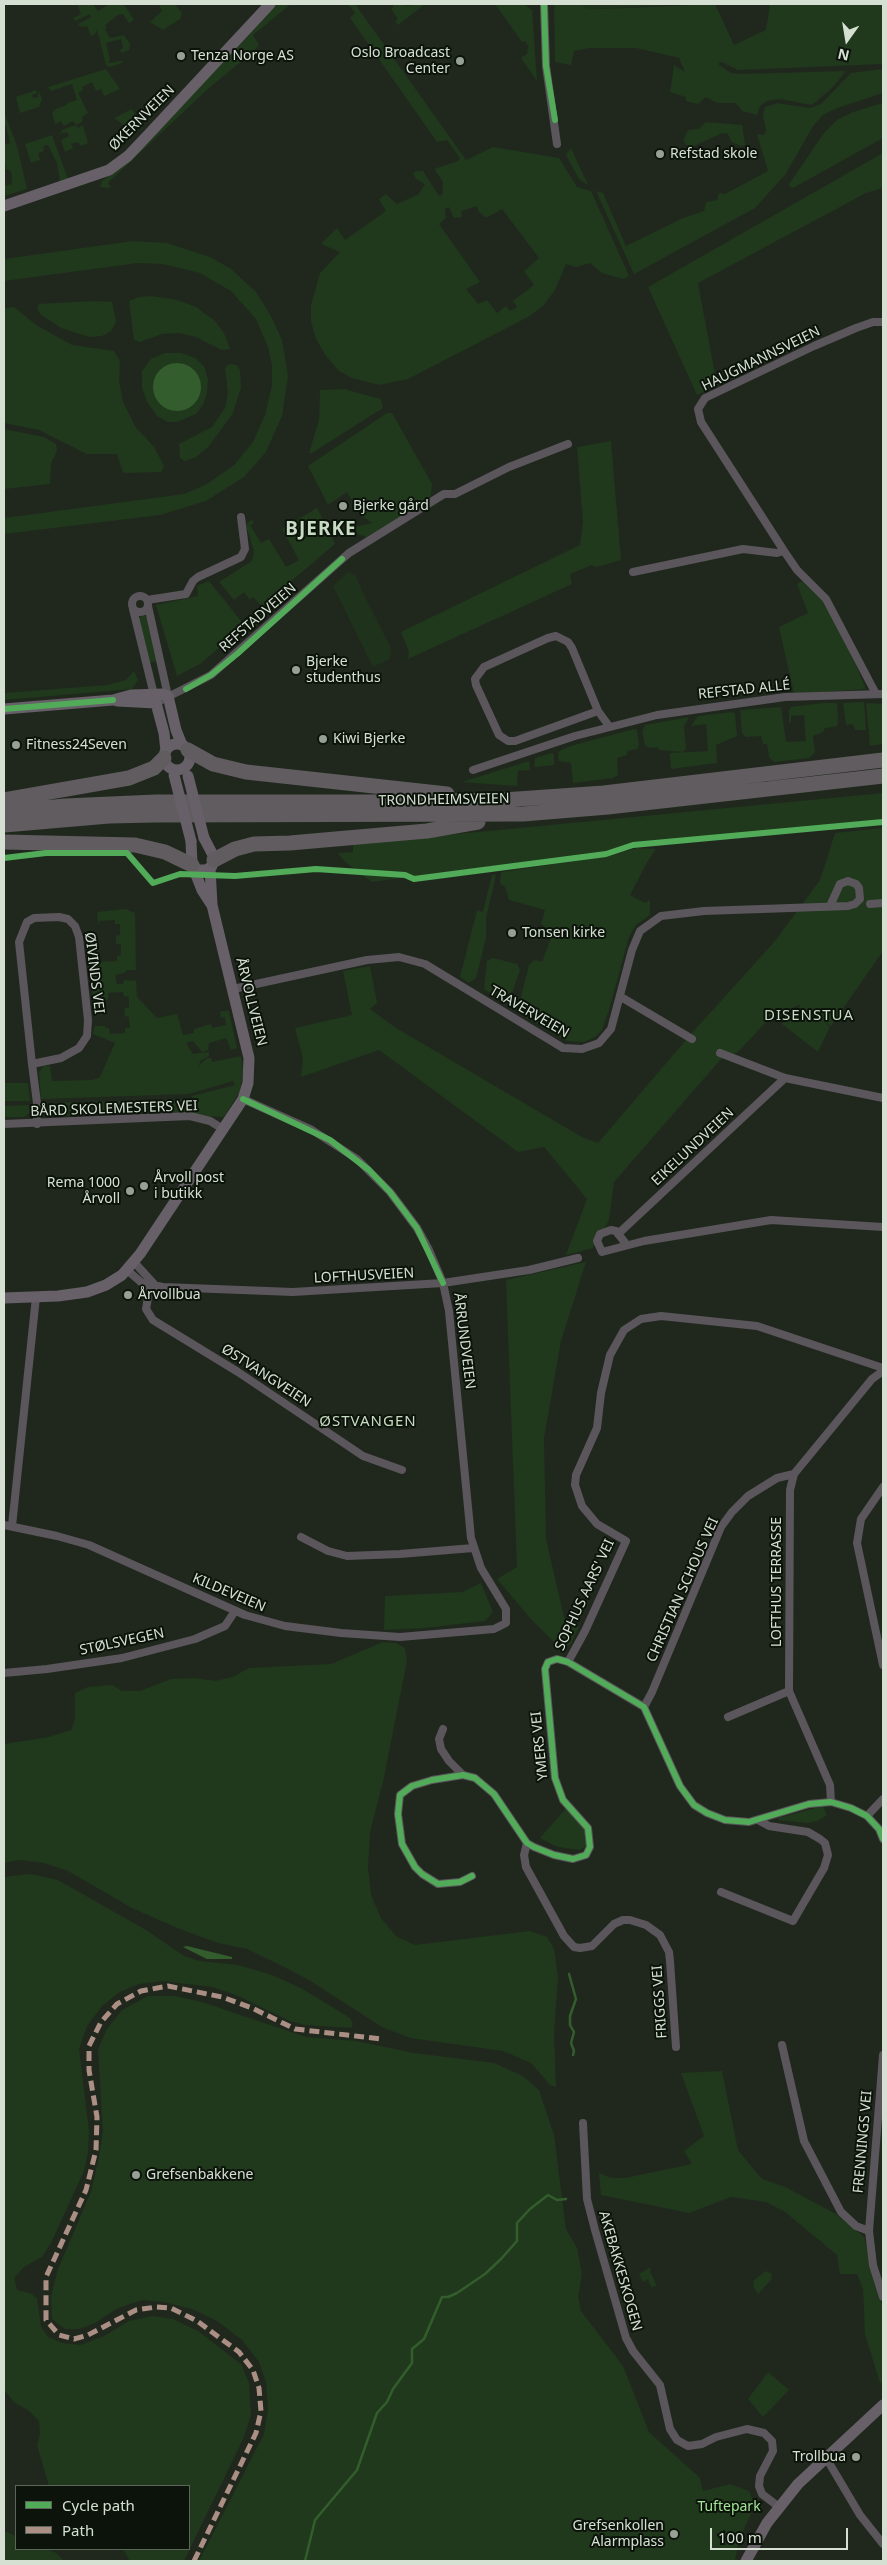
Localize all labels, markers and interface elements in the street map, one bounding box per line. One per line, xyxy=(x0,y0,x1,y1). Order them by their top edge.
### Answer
north arrow xyxy=(822,15,872,65)
place label: Oslo Broadcast Center xyxy=(351,45,450,78)
text: N xyxy=(836,45,851,66)
place label: Tenza Norge AS xyxy=(191,48,294,64)
marker: Tenza Norge AS xyxy=(175,50,187,62)
marker: Oslo Broadcast Center xyxy=(454,55,466,67)
street label: ØKERNVEIEN xyxy=(106,82,178,154)
place label: Refstad skole xyxy=(670,146,757,162)
marker: Refstad skole xyxy=(654,148,666,160)
street label: HAUGMANNSVEIEN xyxy=(699,323,823,395)
place label: Bjerke gård xyxy=(353,498,429,514)
marker: Bjerke gård xyxy=(337,500,349,512)
district label: BJERKE xyxy=(285,519,357,541)
street label: REFSTADVEIEN xyxy=(216,580,300,656)
place label: Bjerke studenthus xyxy=(306,654,381,686)
marker: Bjerke studenthus xyxy=(290,664,302,676)
street label: REFSTAD ALLÉ xyxy=(697,677,791,703)
place label: Kiwi Bjerke xyxy=(333,731,405,747)
marker: Kiwi Bjerke xyxy=(317,733,329,745)
place label: Fitness24Seven xyxy=(26,737,127,753)
marker: Fitness24Seven xyxy=(10,739,22,751)
street label: TRONDHEIMSVEIEN xyxy=(378,790,510,810)
place label: Tonsen kirke xyxy=(522,925,605,941)
marker: Tonsen kirke xyxy=(506,927,518,939)
street label: ØIVINDS VEI xyxy=(81,931,107,1015)
street label: ÅRVOLLVEIEN xyxy=(232,956,270,1048)
street label: TRAVERVEIEN xyxy=(486,982,572,1042)
district label: DISENSTUA xyxy=(763,1007,855,1025)
street label: BÅRD SKOLEMESTERS VEI xyxy=(30,1098,198,1120)
street label: EIKELUNDVEIEN xyxy=(648,1105,738,1189)
place label: Årvoll post i butikk xyxy=(154,1170,224,1202)
place label: Rema 1000 Årvoll xyxy=(47,1175,120,1208)
marker: Årvoll post i butikk xyxy=(138,1180,150,1192)
marker: Rema 1000 Årvoll xyxy=(124,1185,136,1197)
street label: LOFTHUSVEIEN xyxy=(313,1265,415,1287)
place label: Årvollbua xyxy=(138,1287,201,1303)
marker: Årvollbua xyxy=(122,1289,134,1301)
street label: ÅRRUNDVEIEN xyxy=(450,1292,478,1390)
street label: ØSTVANGVEIEN xyxy=(218,1341,314,1411)
district label: ØSTVANGEN xyxy=(318,1413,418,1431)
street label: CHRISTIAN SCHOUS VEI xyxy=(644,1515,722,1665)
street label: LOFTHUS TERRASSE xyxy=(769,1517,785,1647)
street label: SOPHUS AARS' VEI xyxy=(552,1537,618,1653)
street label: KILDEVEIEN xyxy=(190,1570,268,1616)
street label: STØLSVEGEN xyxy=(78,1625,166,1659)
street label: YMERS VEI xyxy=(528,1711,552,1781)
street label: FRIGGS VEI xyxy=(649,1965,671,2039)
street label: FRENNINGS VEI xyxy=(850,2090,876,2194)
place label: Grefsenbakkene xyxy=(146,2167,254,2183)
marker: Grefsenbakkene xyxy=(130,2169,142,2181)
street label: AKEBAKKESKOGEN xyxy=(595,2209,645,2333)
place label: Trollbua xyxy=(793,2449,846,2465)
marker: Trollbua xyxy=(850,2451,862,2463)
legend xyxy=(15,2485,190,2550)
text: Cycle path xyxy=(62,2495,135,2515)
park label: Tuftepark xyxy=(697,2499,761,2515)
place label: Grefsenkollen Alarmplass xyxy=(573,2518,664,2550)
scale bar xyxy=(712,2518,850,2550)
text: Path xyxy=(62,2520,94,2540)
text: 100 m xyxy=(718,2527,762,2547)
marker: Grefsenkollen Alarmplass xyxy=(668,2528,680,2540)

